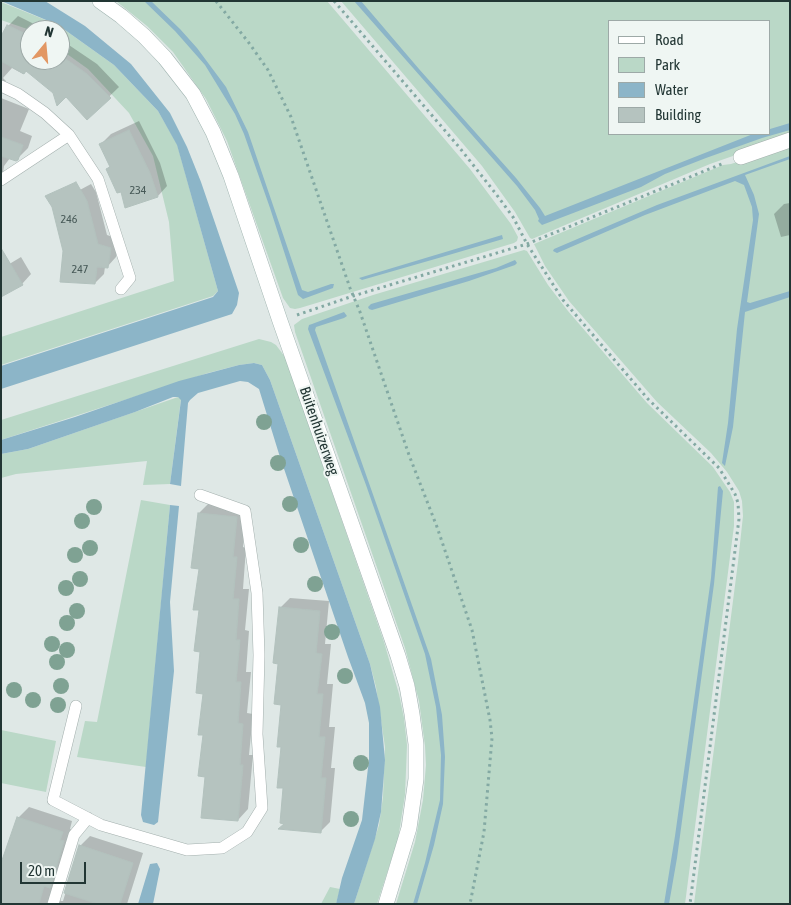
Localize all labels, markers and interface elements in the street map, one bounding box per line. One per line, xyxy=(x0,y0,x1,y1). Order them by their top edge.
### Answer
north arrow xyxy=(20,20,70,70)
legend xyxy=(608,20,771,135)
text: N xyxy=(43,23,55,40)
text: Road xyxy=(655,31,684,48)
text: Park xyxy=(655,56,680,73)
text: Water xyxy=(655,81,688,98)
text: Building xyxy=(655,106,701,123)
house number: 234 xyxy=(130,183,146,197)
house number: 246 xyxy=(61,212,77,226)
house number: 247 xyxy=(72,262,88,276)
street label: Buitenhuizerweg xyxy=(295,384,343,478)
scale bar xyxy=(22,852,89,884)
text: 20 m xyxy=(28,862,55,879)

